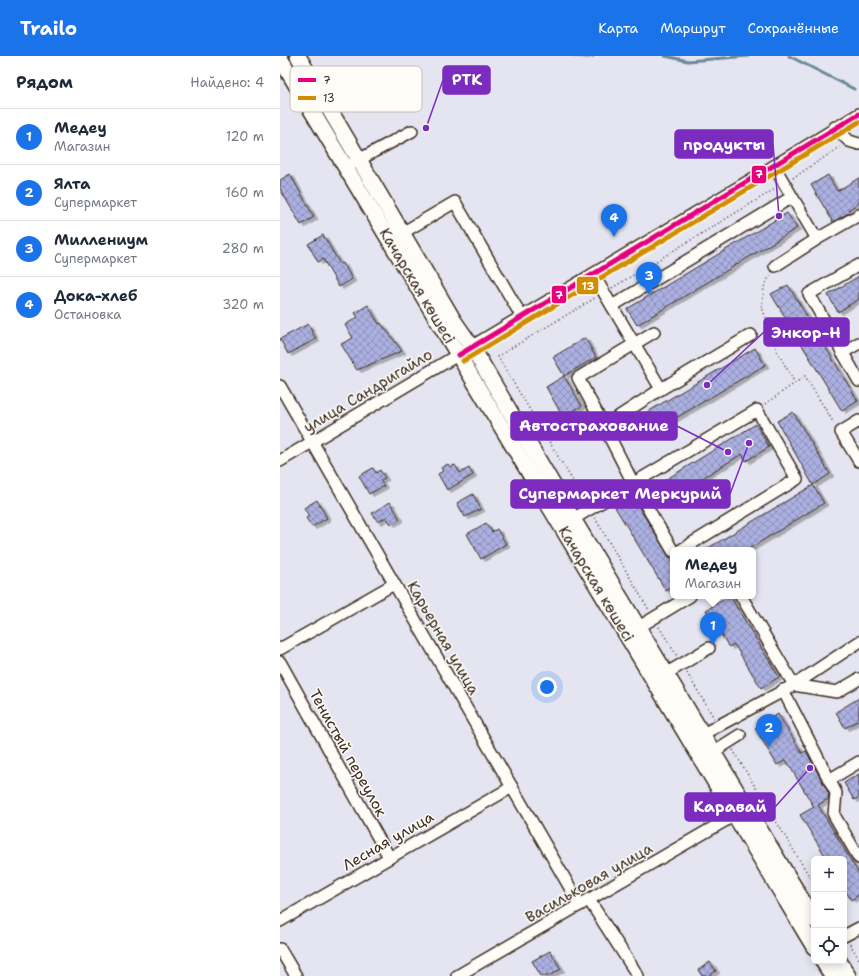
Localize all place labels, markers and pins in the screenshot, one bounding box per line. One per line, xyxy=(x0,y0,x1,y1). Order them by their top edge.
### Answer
callout: РТК xyxy=(443,66,490,94)
callout: продукты xyxy=(675,130,773,158)
pin: 4 xyxy=(601,204,627,237)
pin: 3 xyxy=(636,262,662,295)
callout: Энкор-Н xyxy=(764,318,849,346)
callout: Автострахование xyxy=(511,412,677,440)
callout: Супермаркет Меркурий xyxy=(511,480,730,508)
pin: 1 xyxy=(700,612,726,645)
pin: 2 xyxy=(756,714,782,747)
callout: Каравай xyxy=(685,793,775,821)

